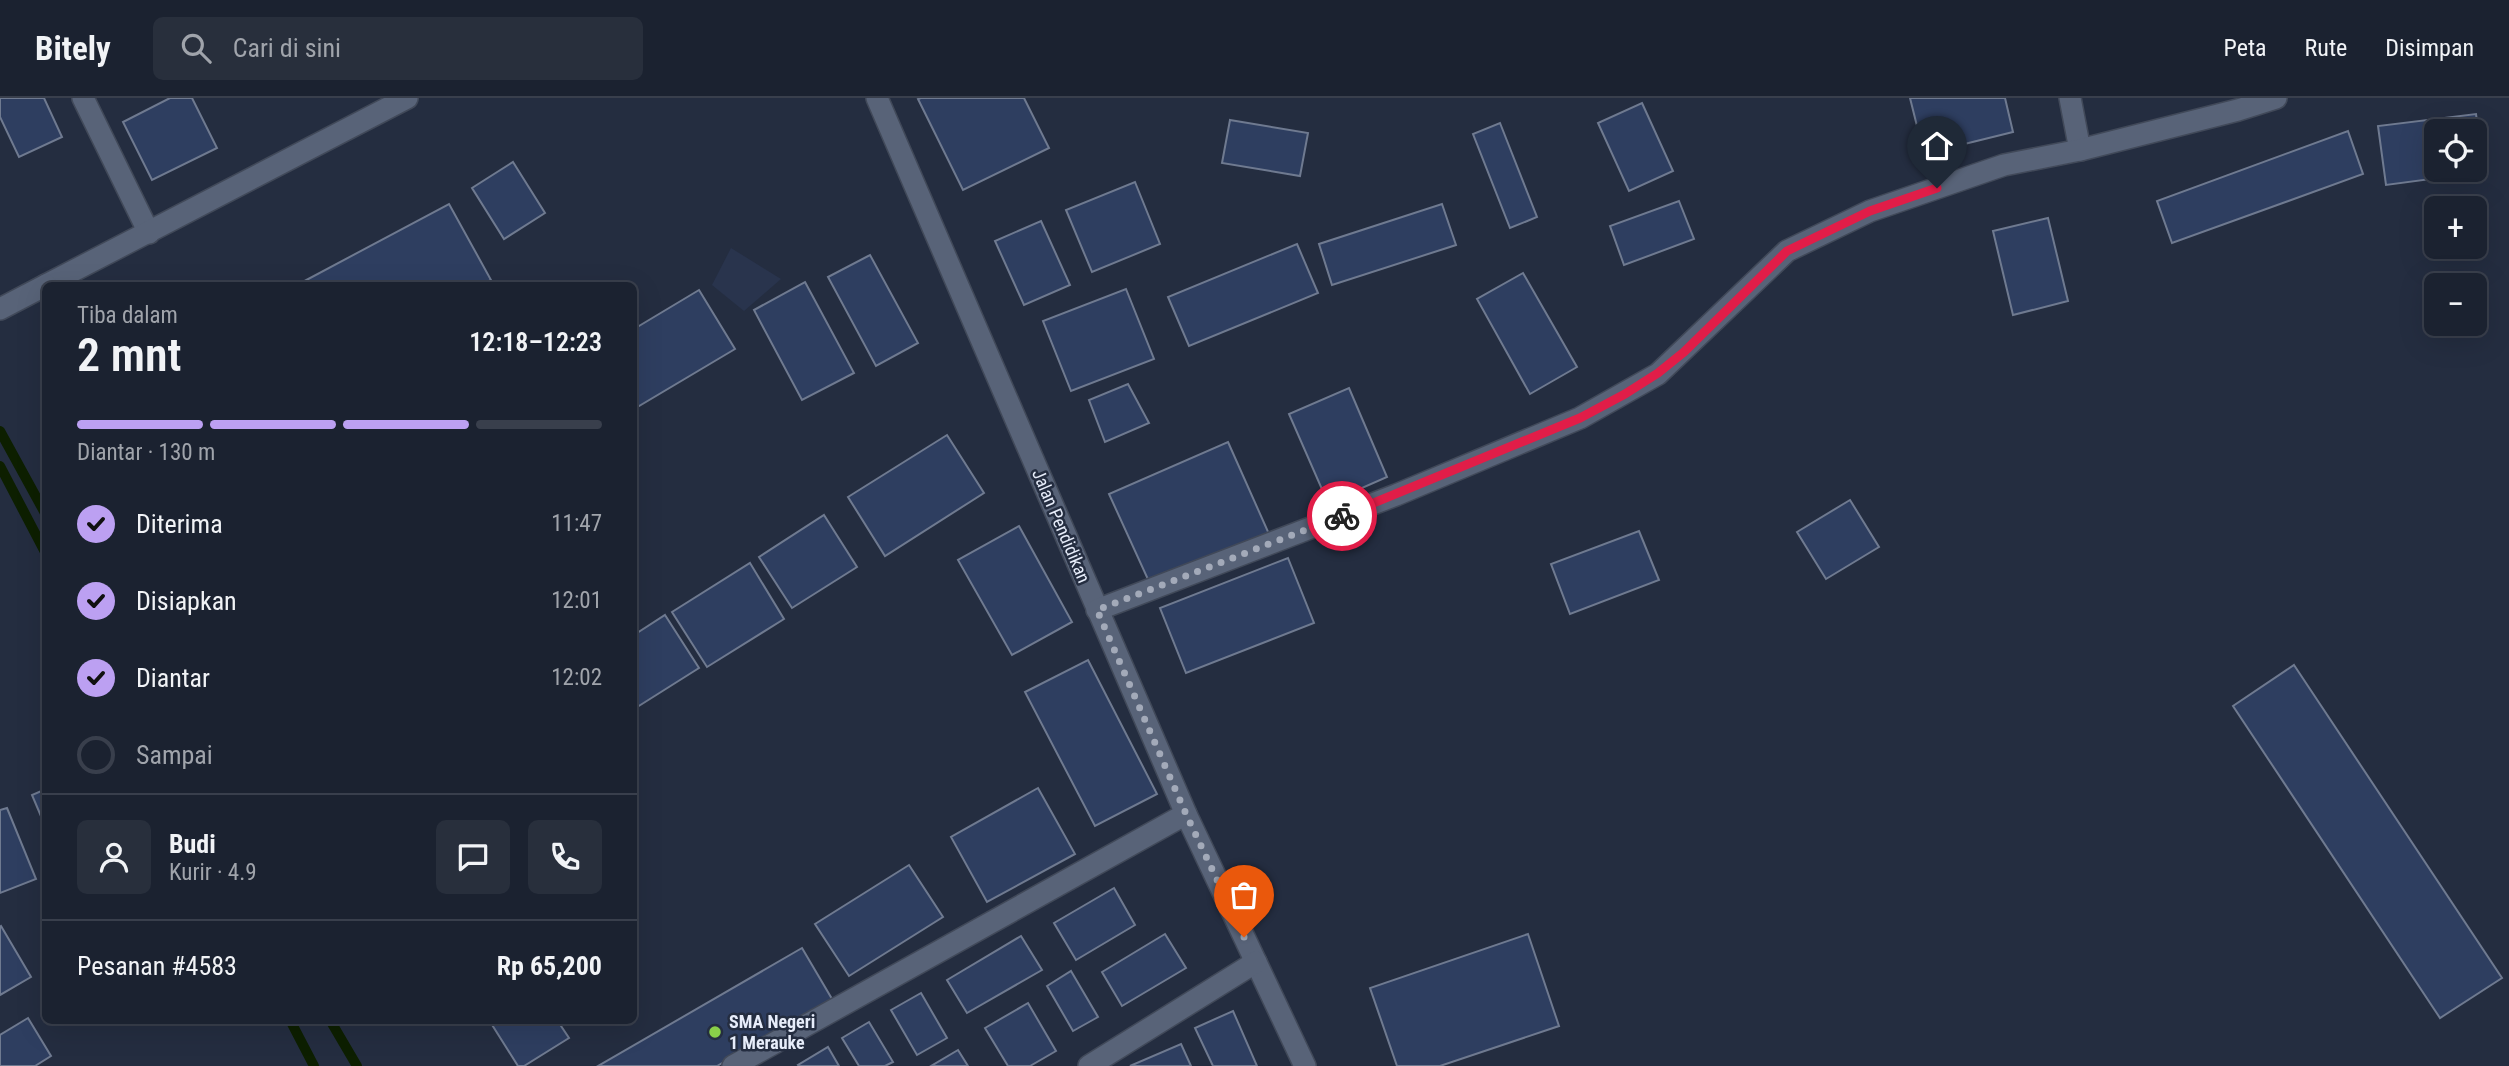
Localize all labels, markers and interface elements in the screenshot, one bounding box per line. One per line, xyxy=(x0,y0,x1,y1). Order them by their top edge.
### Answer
search box xyxy=(153,17,643,80)
text: Bitely xyxy=(35,29,111,68)
icon: search xyxy=(177,29,215,67)
text: Cari di sini xyxy=(233,33,341,63)
text: Peta xyxy=(2224,34,2267,62)
text: Rute xyxy=(2305,34,2347,62)
text: Disimpan xyxy=(2385,34,2474,62)
pin xyxy=(1907,116,1967,188)
map controls xyxy=(2424,119,2487,336)
button: locate xyxy=(2424,119,2487,182)
icon: home xyxy=(1918,127,1956,165)
button: + xyxy=(2424,196,2487,259)
button: − xyxy=(2424,273,2487,336)
text: Tiba dalam xyxy=(77,302,178,329)
text: 12:18–12:23 xyxy=(469,327,602,357)
text: 2 mnt xyxy=(77,328,182,382)
text: Diantar · 130 m xyxy=(77,439,215,466)
street label: Jalan Pendidikan xyxy=(1028,466,1095,586)
courier xyxy=(1307,481,1377,551)
icon: bike xyxy=(1323,497,1361,535)
icon: check xyxy=(77,505,115,543)
text: Diterima xyxy=(136,509,223,539)
text: 11:47 xyxy=(551,510,602,537)
icon: check xyxy=(77,582,115,620)
text: Disiapkan xyxy=(136,586,237,616)
text: 12:01 xyxy=(551,587,602,614)
icon: check xyxy=(77,659,115,697)
text: Diantar xyxy=(136,663,210,693)
text: 12:02 xyxy=(551,664,602,691)
text: Sampai xyxy=(136,740,213,770)
button: person xyxy=(77,820,151,894)
button: chat xyxy=(436,820,510,894)
button: phone xyxy=(528,820,602,894)
text: Budi xyxy=(169,829,216,859)
text: Kurir · 4.9 xyxy=(169,859,257,886)
pin xyxy=(1214,865,1274,937)
icon: bag xyxy=(1225,876,1263,914)
text: Pesanan #4583 xyxy=(77,951,237,981)
text: Rp 65,200 xyxy=(497,951,602,981)
place label: SMA Negeri 1 Merauke xyxy=(729,1011,815,1053)
marker: SMA Negeri 1 Merauke xyxy=(707,1024,723,1040)

